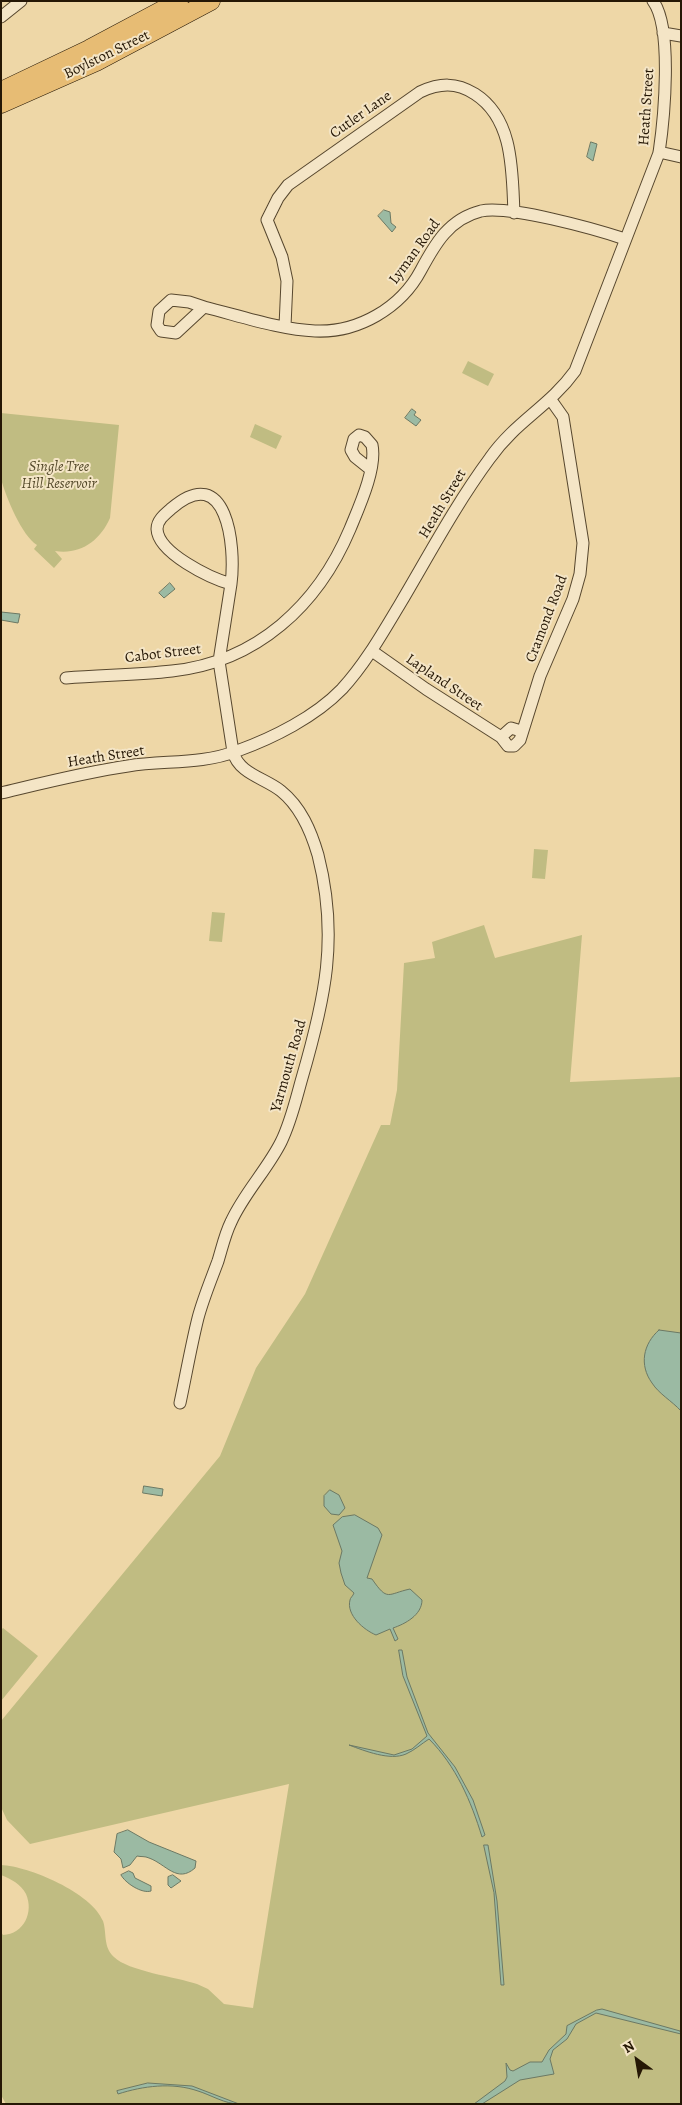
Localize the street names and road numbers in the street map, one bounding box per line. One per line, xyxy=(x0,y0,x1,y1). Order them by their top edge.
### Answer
street label: Boylston Street xyxy=(61,27,153,83)
street label: Heath Street xyxy=(635,68,659,146)
street label: Cutler Lane xyxy=(327,87,395,143)
street label: Lyman Road xyxy=(385,216,445,288)
street label: Heath Street xyxy=(415,466,471,542)
street label: Cramond Road xyxy=(522,573,572,665)
street label: Cabot Street xyxy=(124,640,202,668)
street label: Lapland Street xyxy=(402,651,486,715)
street label: Heath Street xyxy=(66,742,146,772)
street label: Yarmouth Road xyxy=(267,1018,311,1114)

